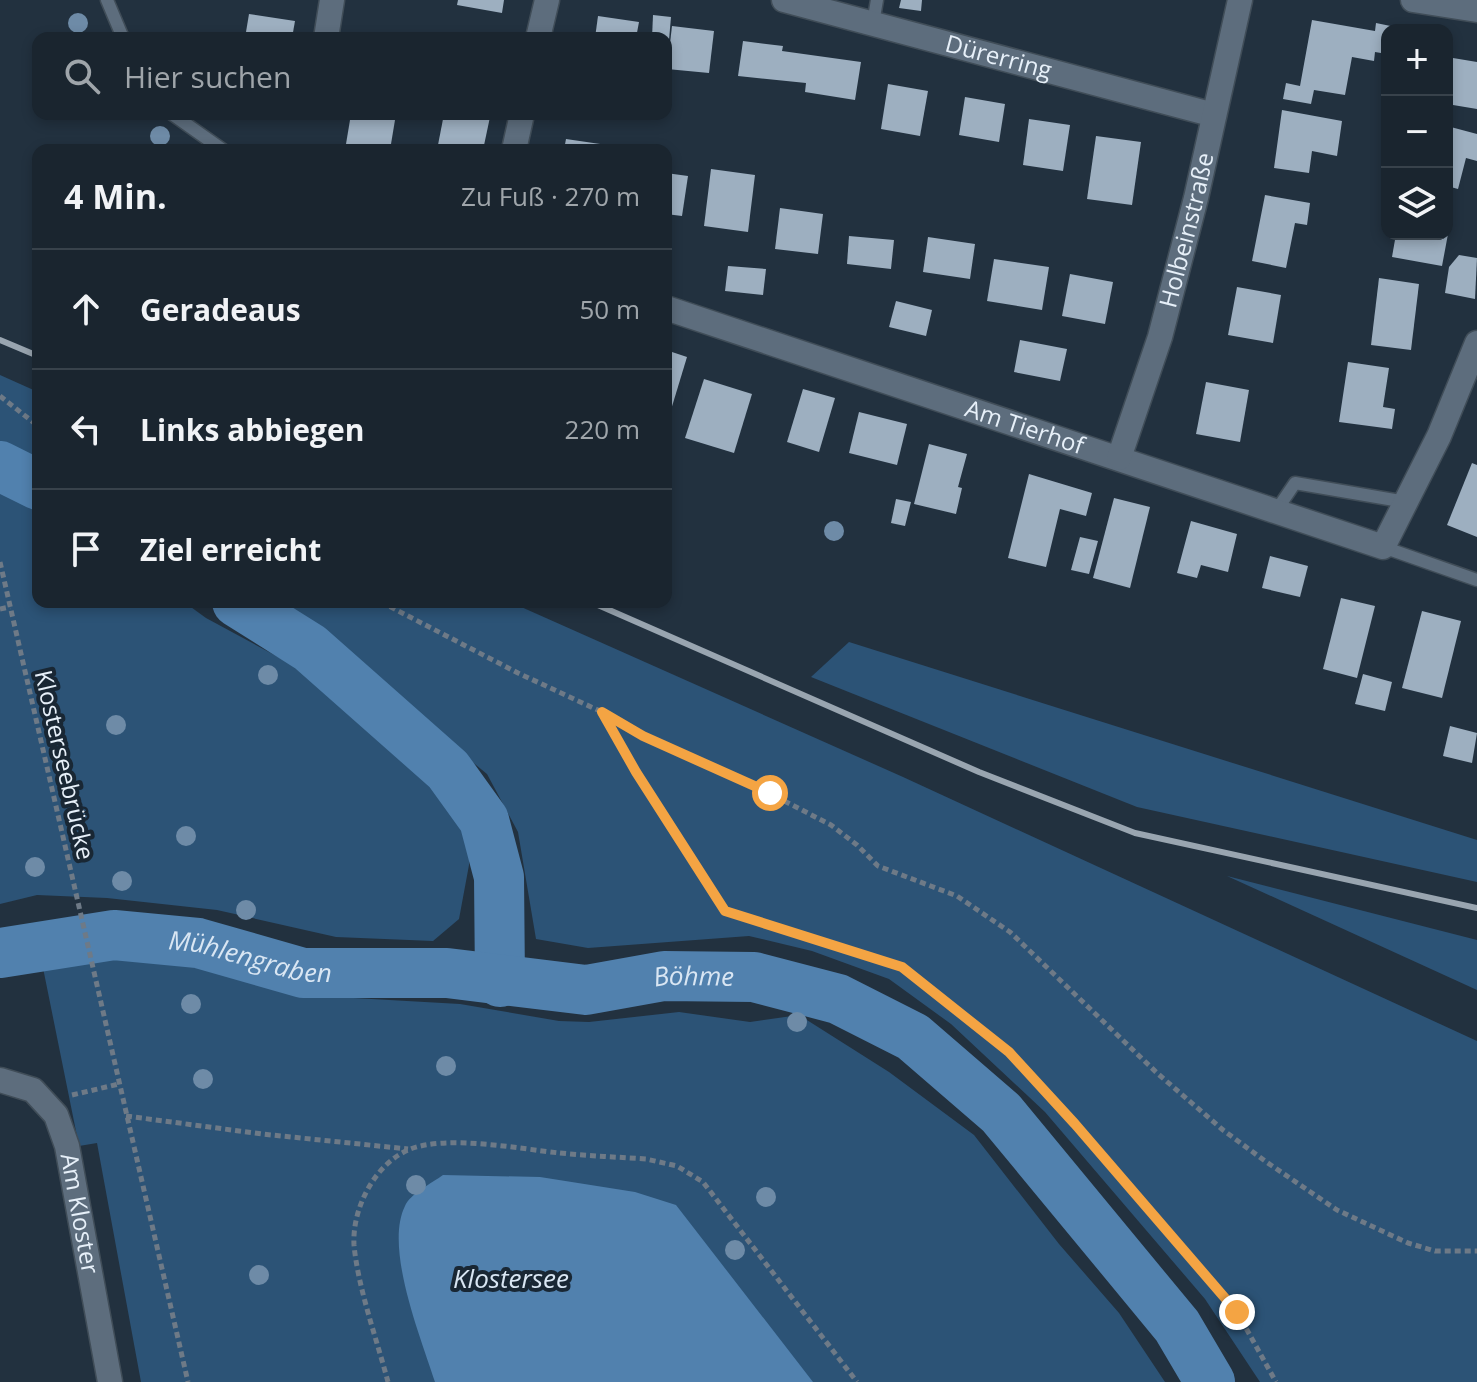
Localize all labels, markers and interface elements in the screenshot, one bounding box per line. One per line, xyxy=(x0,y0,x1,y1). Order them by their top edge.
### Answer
map controls xyxy=(1381,24,1453,240)
button: + xyxy=(1381,24,1453,96)
street label: Dürerring xyxy=(942,26,1056,86)
search box xyxy=(32,32,672,120)
icon: search xyxy=(60,54,104,98)
text: Hier suchen xyxy=(124,56,291,97)
button: − xyxy=(1381,96,1453,168)
street label: Holbeinstraße xyxy=(1150,149,1221,311)
button: layers xyxy=(1381,168,1453,240)
text: 4 Min. xyxy=(64,173,167,219)
text: Zu Fuß · 270 m xyxy=(461,178,640,214)
icon: ahead xyxy=(64,287,108,331)
text: Geradeaus xyxy=(140,289,301,330)
text: 50 m xyxy=(579,291,640,327)
street label: Am Tierhof xyxy=(961,391,1091,462)
icon: left xyxy=(64,407,108,451)
text: Links abbiegen xyxy=(140,409,365,450)
text: 220 m xyxy=(565,411,640,447)
icon: arrive xyxy=(64,527,108,571)
text: Ziel erreicht xyxy=(140,529,321,570)
street label: Klosterseebrücke xyxy=(28,667,103,863)
route start xyxy=(752,775,788,811)
water label: Mühlengraben xyxy=(167,921,332,990)
water label: Böhme xyxy=(650,956,734,995)
street label: Am Kloster xyxy=(54,1150,108,1276)
water label: Klostersee xyxy=(453,1260,569,1296)
route end xyxy=(1219,1294,1255,1330)

